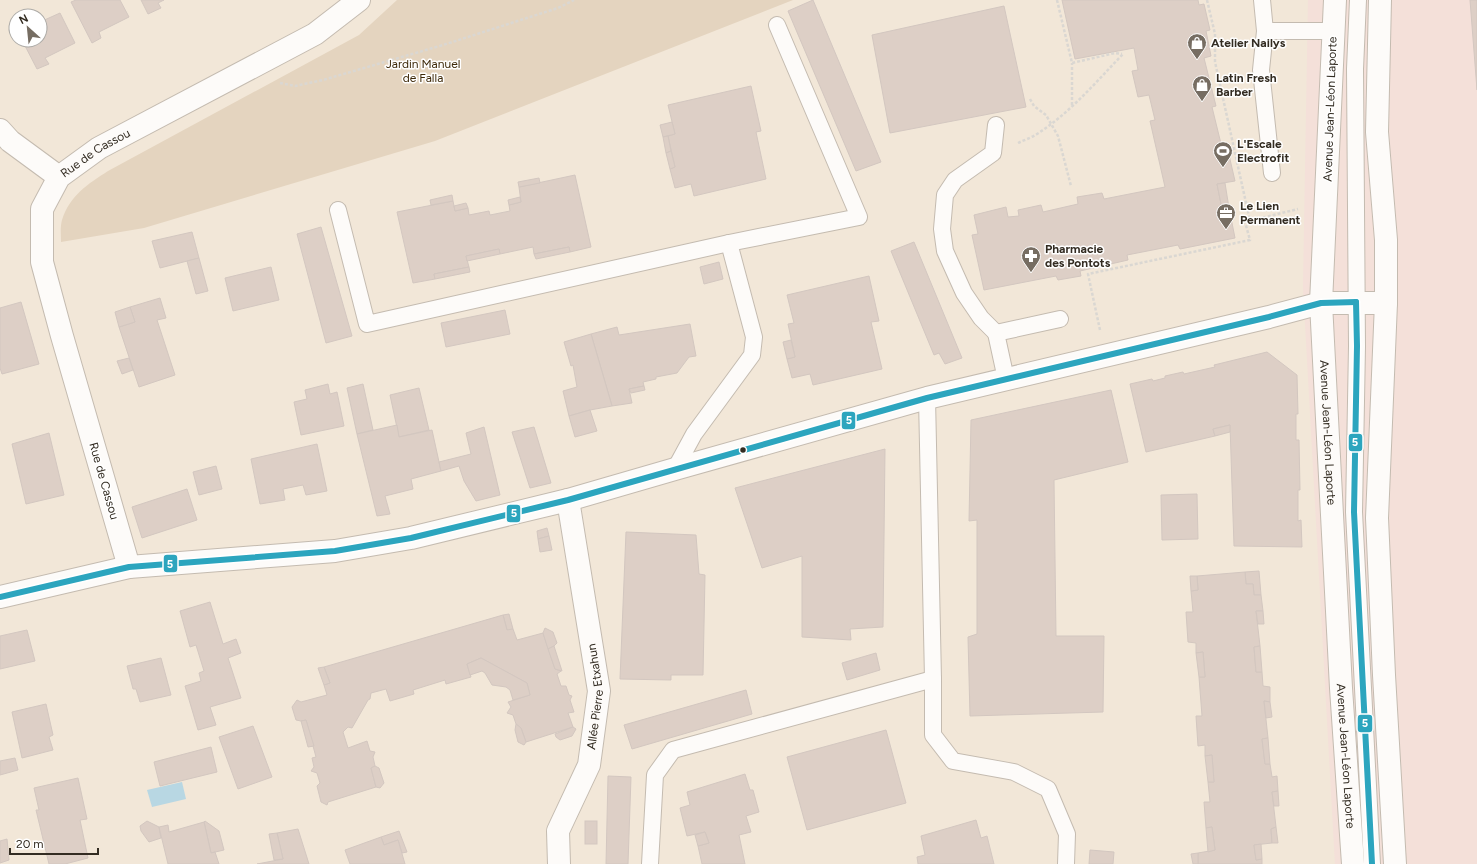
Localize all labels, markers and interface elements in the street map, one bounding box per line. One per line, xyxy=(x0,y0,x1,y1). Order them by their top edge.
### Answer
north arrow xyxy=(8,8,48,48)
text: N xyxy=(17,12,30,27)
shop icon: Atelier Nailys xyxy=(1186,32,1208,60)
place label: Atelier Nailys xyxy=(1211,36,1286,50)
street label: Avenue Jean-Léon Laporte xyxy=(1320,36,1340,182)
park label: Jardin Manuel de Falla xyxy=(386,57,460,85)
place label: Latin Fresh Barber xyxy=(1216,71,1277,99)
shop icon: Latin Fresh Barber xyxy=(1191,74,1213,102)
street label: Rue de Cassou xyxy=(58,126,132,181)
place label: L'Escale Electrofit xyxy=(1237,137,1289,165)
sports icon: L'Escale Electrofit xyxy=(1212,140,1234,168)
place label: Le Lien Permanent xyxy=(1240,199,1300,227)
office icon: Le Lien Permanent xyxy=(1215,202,1237,230)
place label: Pharmacie des Pontots xyxy=(1045,242,1111,270)
pharmacy icon: Pharmacie des Pontots xyxy=(1020,245,1042,273)
street label: Avenue Jean-Léon Laporte xyxy=(1317,360,1339,506)
line badge: 5 xyxy=(841,411,856,430)
text: 5 xyxy=(846,414,852,427)
line badge: 5 xyxy=(1348,433,1363,452)
text: 5 xyxy=(1352,436,1358,449)
street label: Rue de Cassou xyxy=(86,441,122,521)
unlabelled marker xyxy=(738,445,748,455)
line badge: 5 xyxy=(506,504,521,523)
text: 5 xyxy=(511,507,517,520)
line badge: 5 xyxy=(163,554,178,573)
text: 5 xyxy=(167,558,173,571)
street label: Allée Pierre Etxahun xyxy=(584,642,606,751)
street label: Avenue Jean-Léon Laporte xyxy=(1334,683,1358,829)
line badge: 5 xyxy=(1357,714,1373,733)
text: 5 xyxy=(1362,717,1368,730)
scale bar xyxy=(10,830,98,856)
text: 20 m xyxy=(16,837,44,851)

